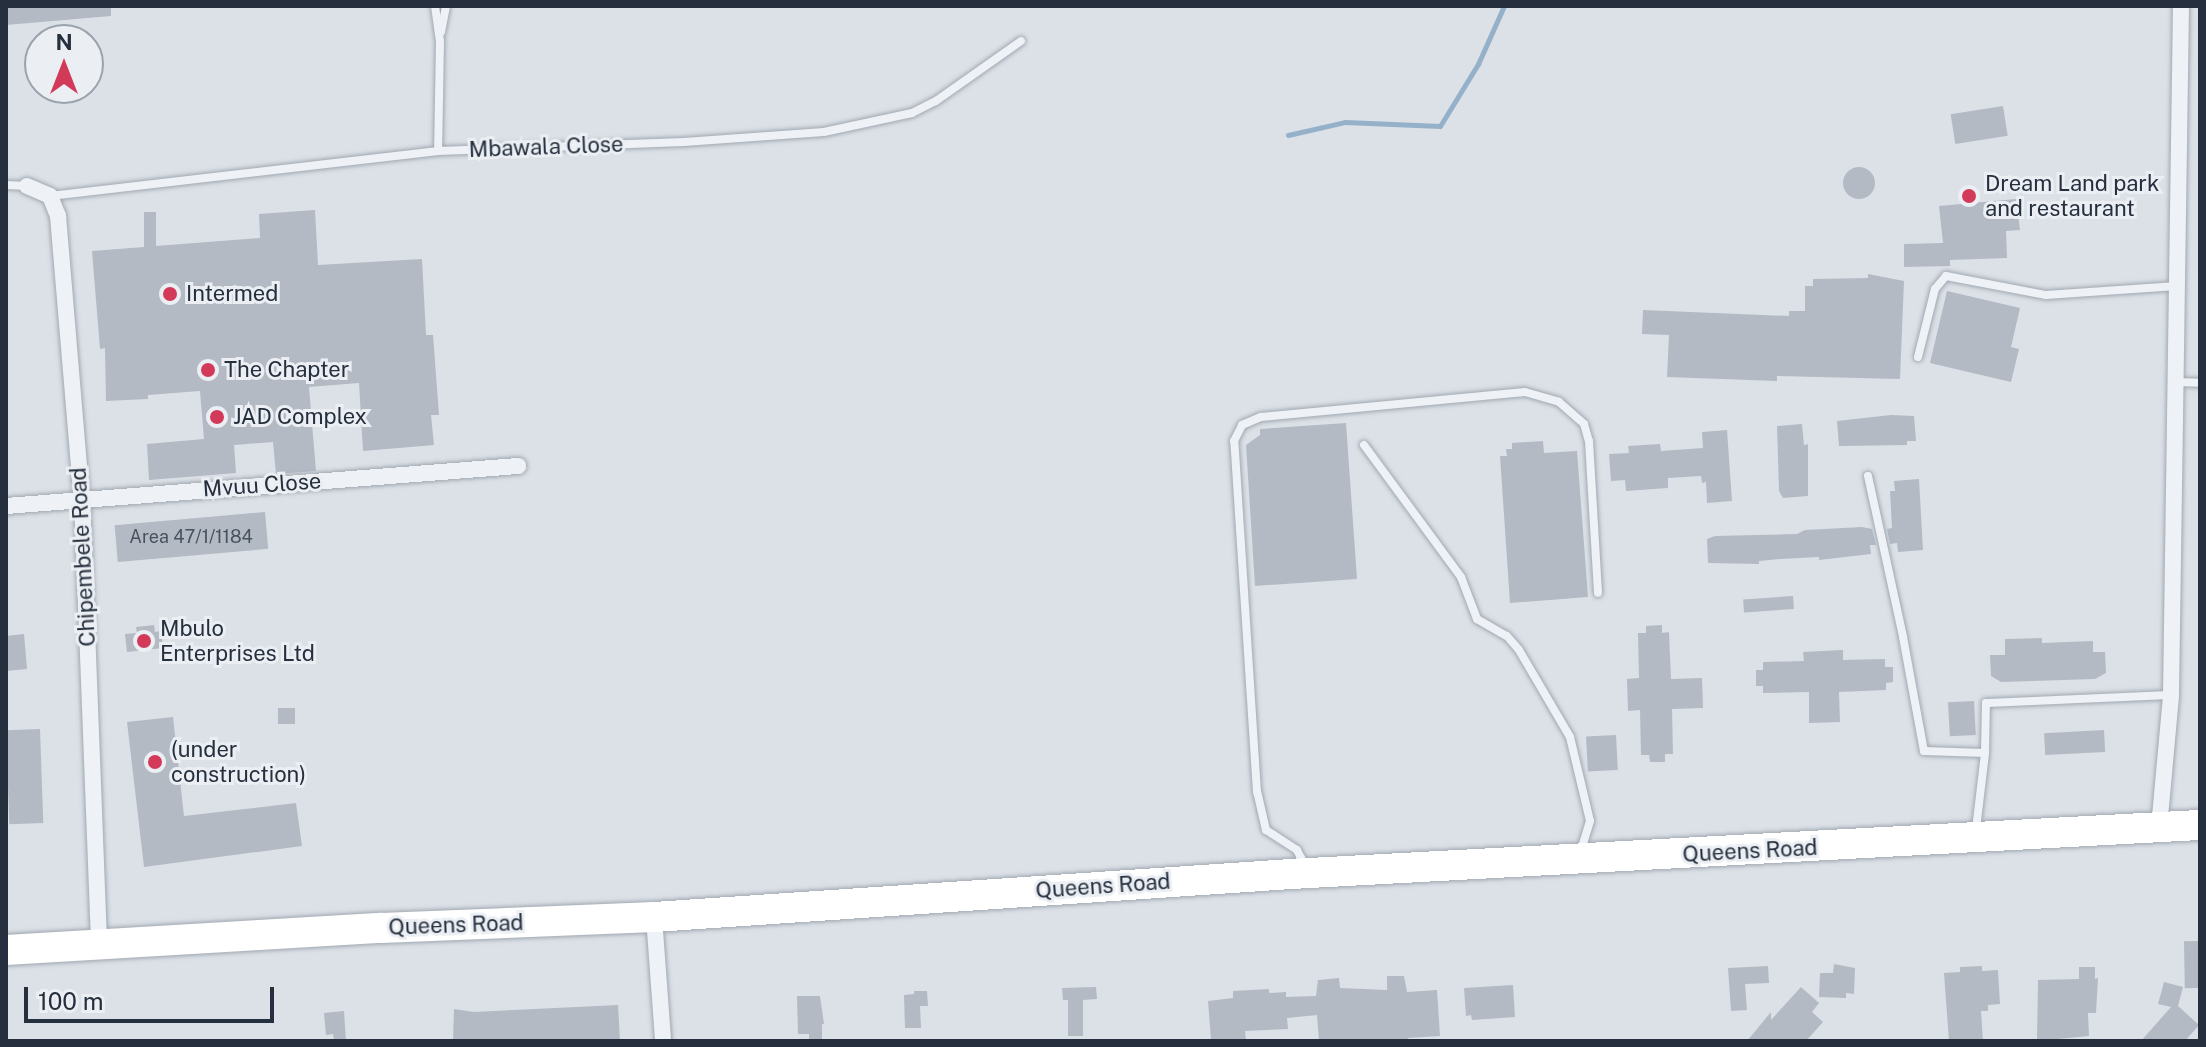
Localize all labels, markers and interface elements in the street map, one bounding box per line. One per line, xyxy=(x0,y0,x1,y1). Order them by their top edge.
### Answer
north arrow xyxy=(24,24,104,104)
text: N xyxy=(55,29,73,55)
street label: Mbawala Close xyxy=(468,131,624,163)
place label: Dream Land park and restaurant xyxy=(1985,170,2159,222)
marker: Dream Land park and restaurant xyxy=(1960,187,1978,205)
place label: Intermed xyxy=(186,281,278,307)
marker: Intermed xyxy=(161,285,179,303)
place label: The Chapter xyxy=(224,357,349,383)
marker: The Chapter xyxy=(199,361,217,379)
place label: JAD Complex xyxy=(233,404,367,430)
marker: JAD Complex xyxy=(208,408,226,426)
street label: Chipembele Road xyxy=(65,467,101,647)
street label: Mvuu Close xyxy=(202,468,322,502)
house number: Area 47/1/1184 xyxy=(129,526,253,548)
place label: Mbulo Enterprises Ltd xyxy=(160,615,315,666)
marker: Mbulo Enterprises Ltd xyxy=(135,632,153,650)
place label: (under construction) xyxy=(171,736,306,788)
marker: (under construction) xyxy=(146,753,164,771)
street label: Queens Road xyxy=(1682,834,1818,868)
street label: Queens Road xyxy=(1035,868,1171,904)
street label: Queens Road xyxy=(388,909,524,941)
scale bar xyxy=(28,971,278,1021)
text: 100 m xyxy=(38,987,104,1015)

